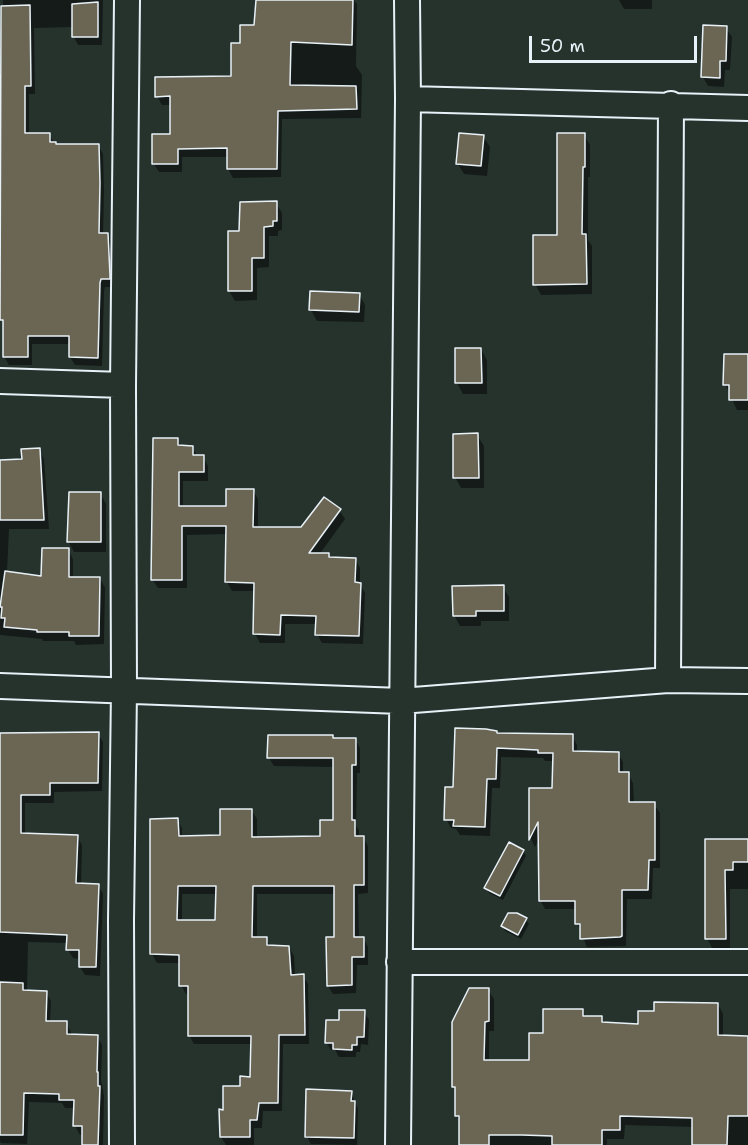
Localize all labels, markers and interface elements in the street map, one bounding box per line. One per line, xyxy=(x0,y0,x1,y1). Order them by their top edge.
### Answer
scale bar xyxy=(532,24,700,62)
text: 50 m xyxy=(540,34,585,58)

